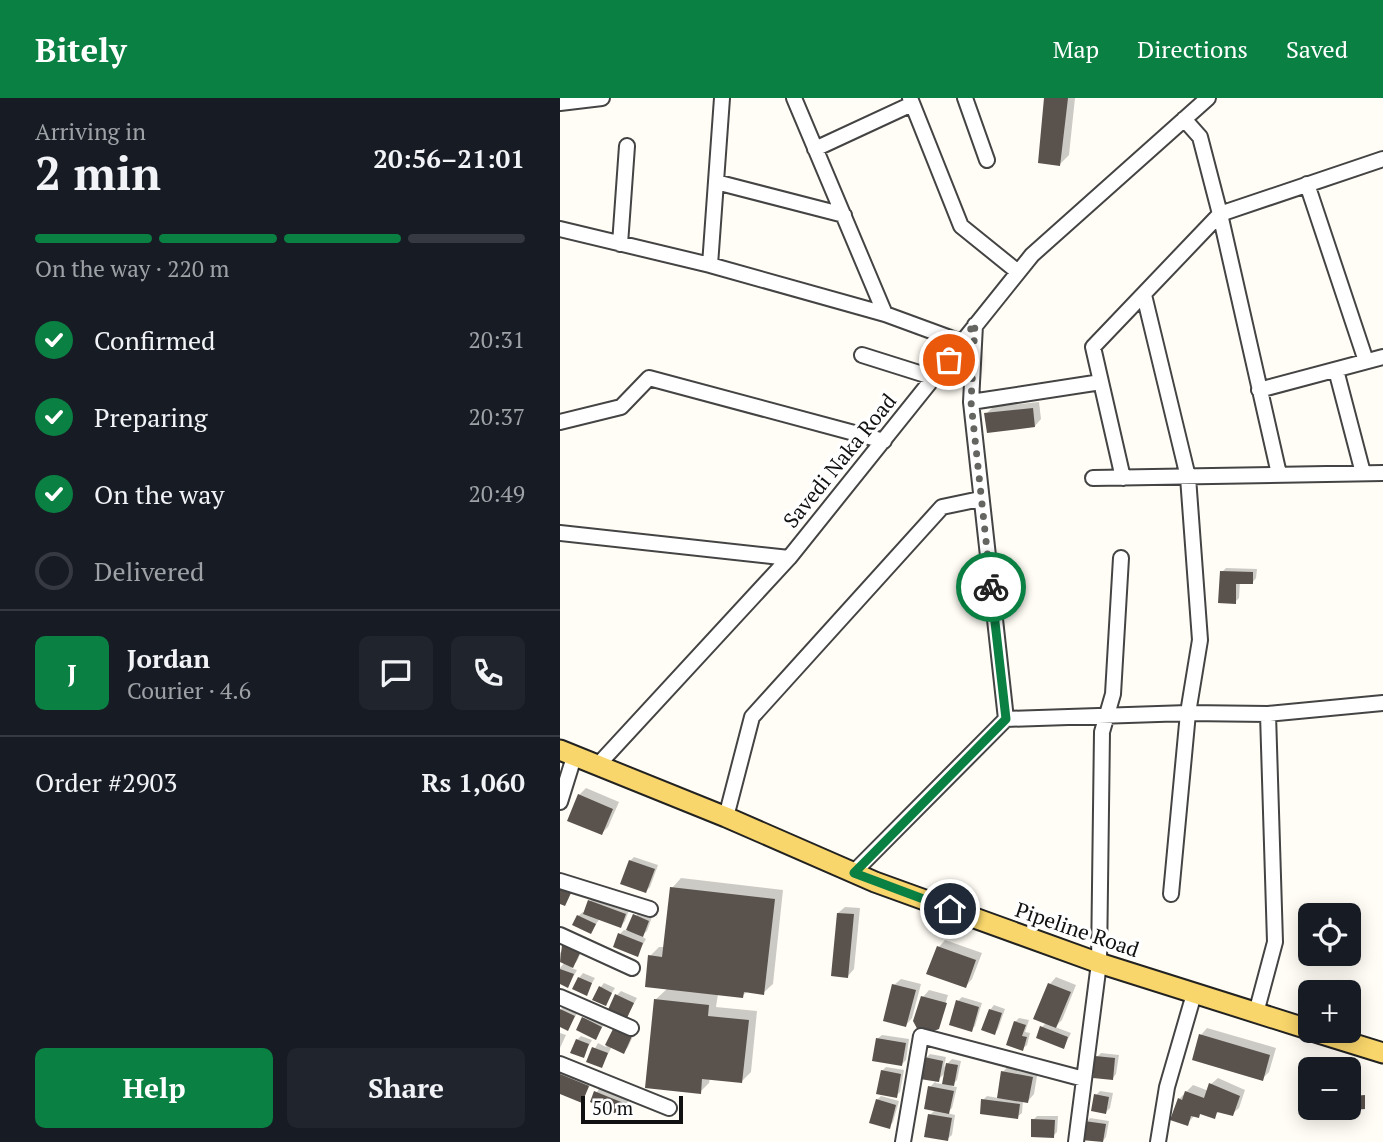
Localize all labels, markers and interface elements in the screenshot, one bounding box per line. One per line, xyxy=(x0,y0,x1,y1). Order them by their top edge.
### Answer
text: Bitely xyxy=(35,28,127,71)
text: Map xyxy=(1053,33,1099,65)
text: Directions xyxy=(1137,33,1248,65)
text: Saved xyxy=(1286,33,1348,65)
text: Arriving in xyxy=(35,116,146,147)
text: 20:56–21:01 xyxy=(373,141,525,175)
text: 2 min xyxy=(35,142,161,203)
text: On the way · 220 m xyxy=(35,253,229,284)
icon: check xyxy=(35,321,73,359)
text: Confirmed xyxy=(94,323,215,357)
text: 20:31 xyxy=(468,324,525,355)
pin xyxy=(919,330,979,390)
icon: bag xyxy=(930,341,968,379)
street label: Savedi Naka Road xyxy=(776,387,902,533)
icon: check xyxy=(35,398,73,436)
text: Preparing xyxy=(94,400,207,434)
text: 20:37 xyxy=(468,401,525,432)
icon: check xyxy=(35,475,73,513)
text: On the way xyxy=(94,477,225,511)
text: 20:49 xyxy=(468,478,525,509)
courier xyxy=(956,552,1026,622)
text: Delivered xyxy=(94,554,204,588)
icon: bike xyxy=(972,568,1010,606)
button: chat xyxy=(359,636,433,710)
button: phone xyxy=(451,636,525,710)
text: Jordan xyxy=(127,641,210,675)
text: J xyxy=(67,656,77,690)
text: Courier · 4.6 xyxy=(127,675,251,706)
text: Order #2903 xyxy=(35,765,177,799)
text: Rs 1,060 xyxy=(421,765,525,799)
pin xyxy=(920,879,980,939)
icon: home xyxy=(931,890,969,928)
street label: Pipeline Road xyxy=(1012,895,1143,963)
map controls xyxy=(1298,903,1361,1120)
button: locate xyxy=(1298,903,1361,966)
button: + xyxy=(1298,980,1361,1043)
button: Help xyxy=(35,1048,273,1128)
button: Share xyxy=(287,1048,525,1128)
button: − xyxy=(1298,1057,1361,1120)
scale bar xyxy=(581,1093,682,1125)
text: 50 m xyxy=(592,1095,633,1120)

